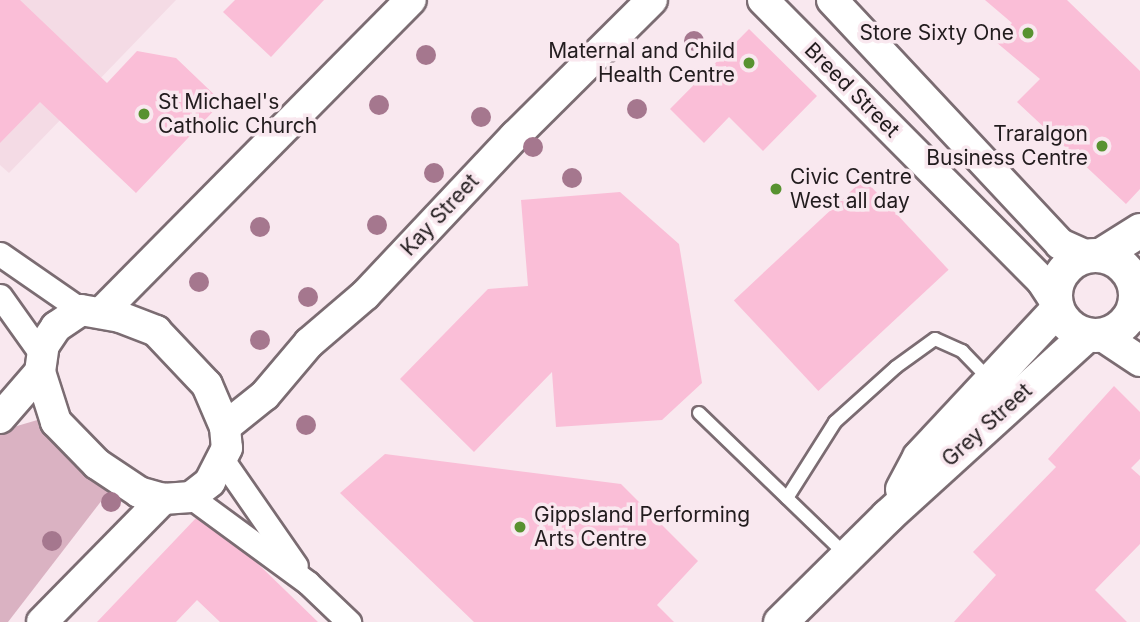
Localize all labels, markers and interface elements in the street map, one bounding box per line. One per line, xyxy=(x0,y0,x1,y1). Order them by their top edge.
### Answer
place label: Store Sixty One xyxy=(859,20,1014,46)
marker: Store Sixty One xyxy=(1020,25,1036,41)
street label: Breed Street xyxy=(799,37,905,143)
place label: Maternal and Child Health Centre xyxy=(548,38,735,88)
marker: Maternal and Child Health Centre xyxy=(741,55,757,71)
place label: St Michael's Catholic Church xyxy=(158,89,317,139)
marker: St Michael's Catholic Church xyxy=(136,106,152,122)
place label: Traralgon Business Centre xyxy=(926,121,1088,171)
marker: Traralgon Business Centre xyxy=(1094,138,1110,154)
place label: Civic Centre West all day xyxy=(790,164,912,214)
street label: Kay Street xyxy=(396,169,484,261)
marker: Civic Centre West all day xyxy=(768,181,784,197)
street label: Grey Street xyxy=(937,378,1037,472)
place label: Gippsland Performing Arts Centre xyxy=(534,502,750,552)
marker: Gippsland Performing Arts Centre xyxy=(512,519,528,535)

